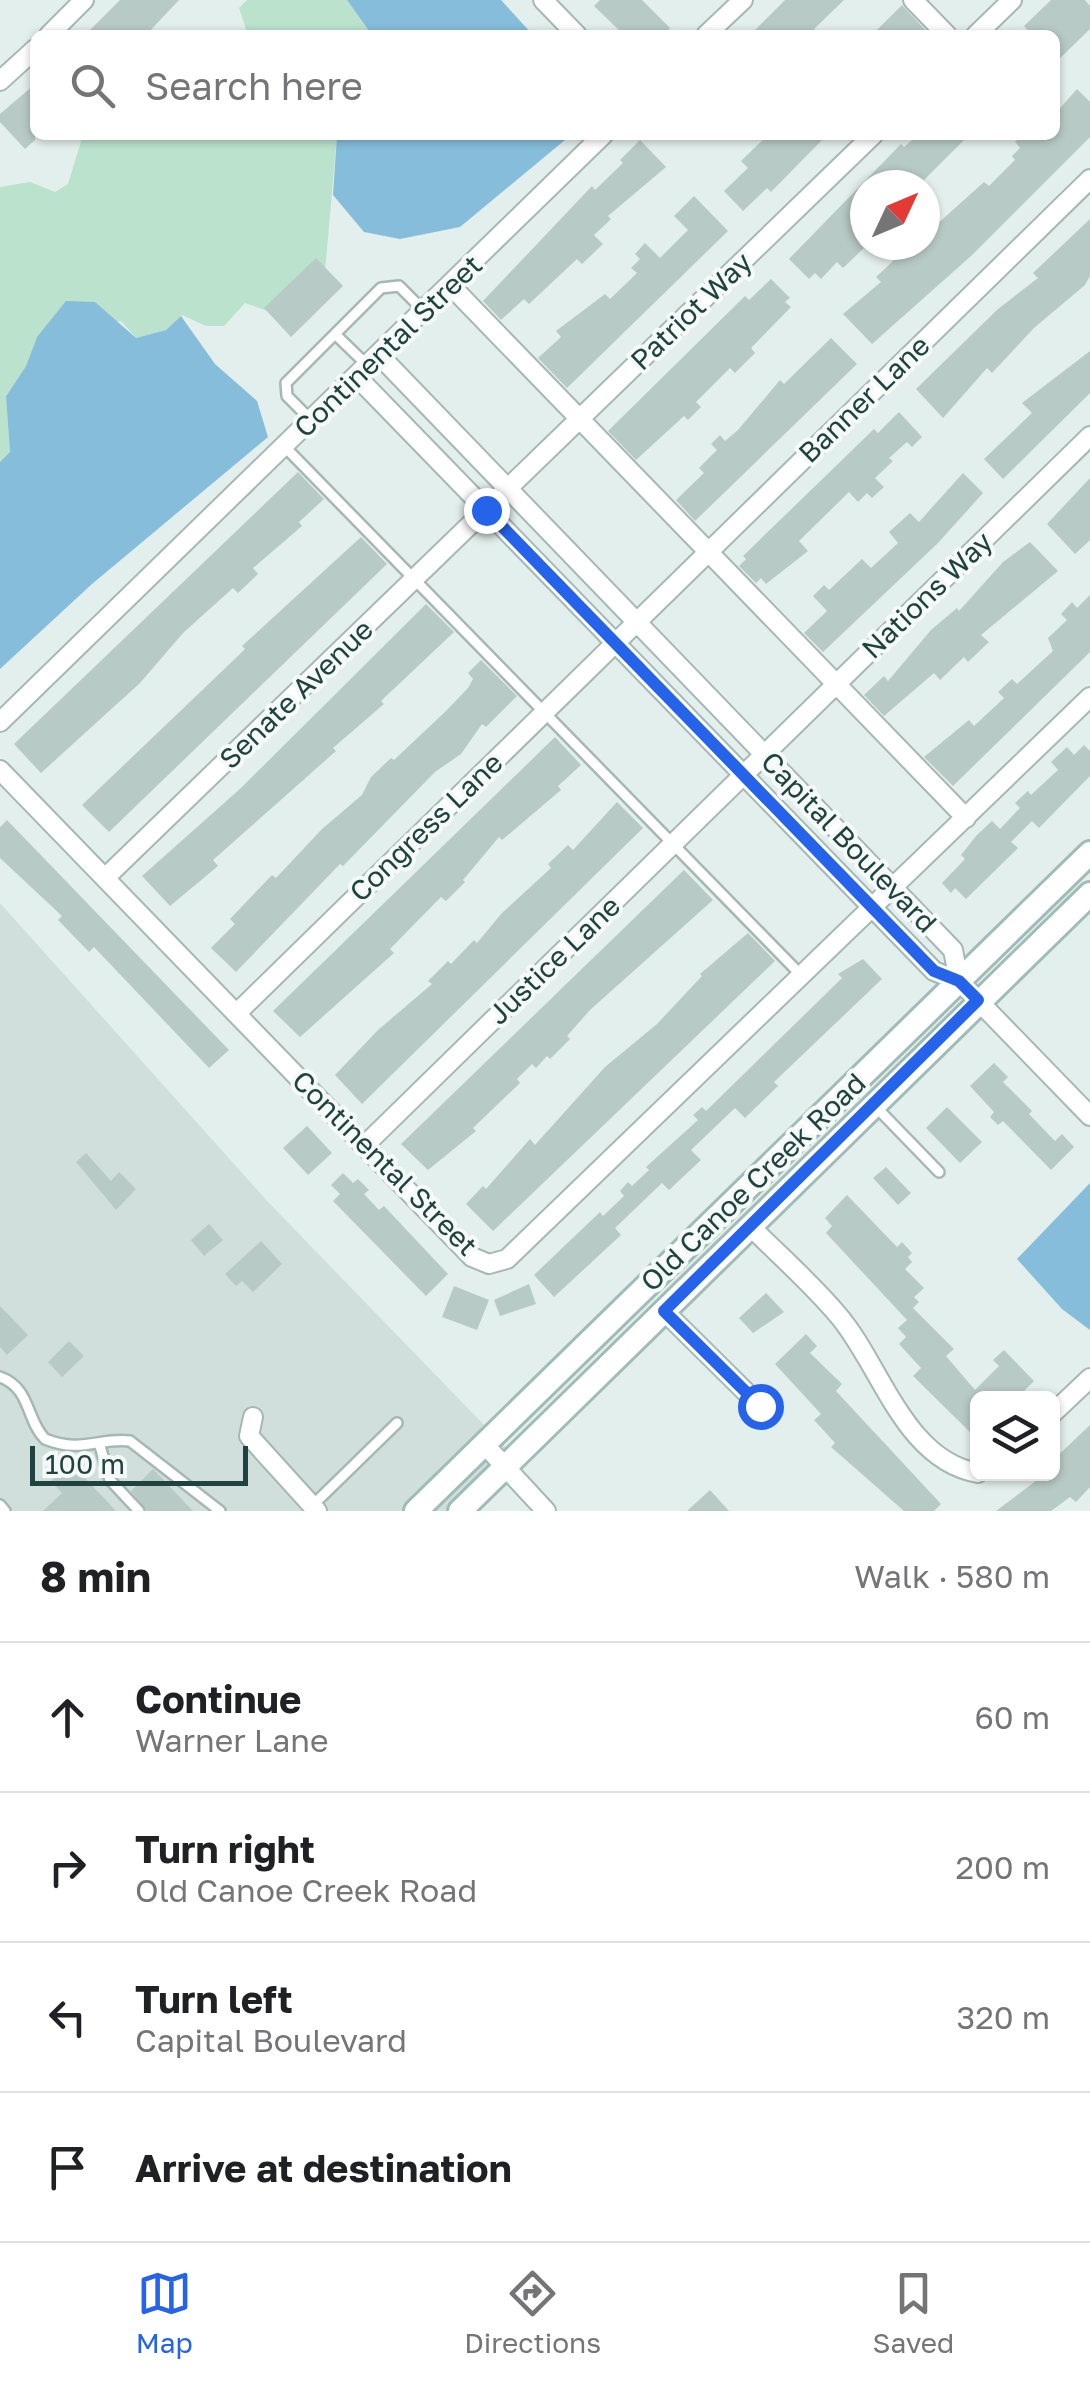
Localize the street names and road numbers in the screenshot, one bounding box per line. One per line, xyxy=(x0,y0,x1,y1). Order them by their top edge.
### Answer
street label: Patriot Way xyxy=(623,245,758,376)
street label: Continental Street xyxy=(287,248,488,444)
street label: Banner Lane xyxy=(792,328,936,469)
street label: Nations Way xyxy=(855,524,999,665)
street label: Senate Avenue xyxy=(212,612,379,775)
street label: Capital Boulevard xyxy=(755,745,944,939)
street label: Congress Lane xyxy=(342,746,509,908)
street label: Justice Lane xyxy=(481,889,626,1031)
street label: Continental Street xyxy=(286,1063,485,1262)
street label: Old Canoe Creek Road xyxy=(634,1066,872,1297)

